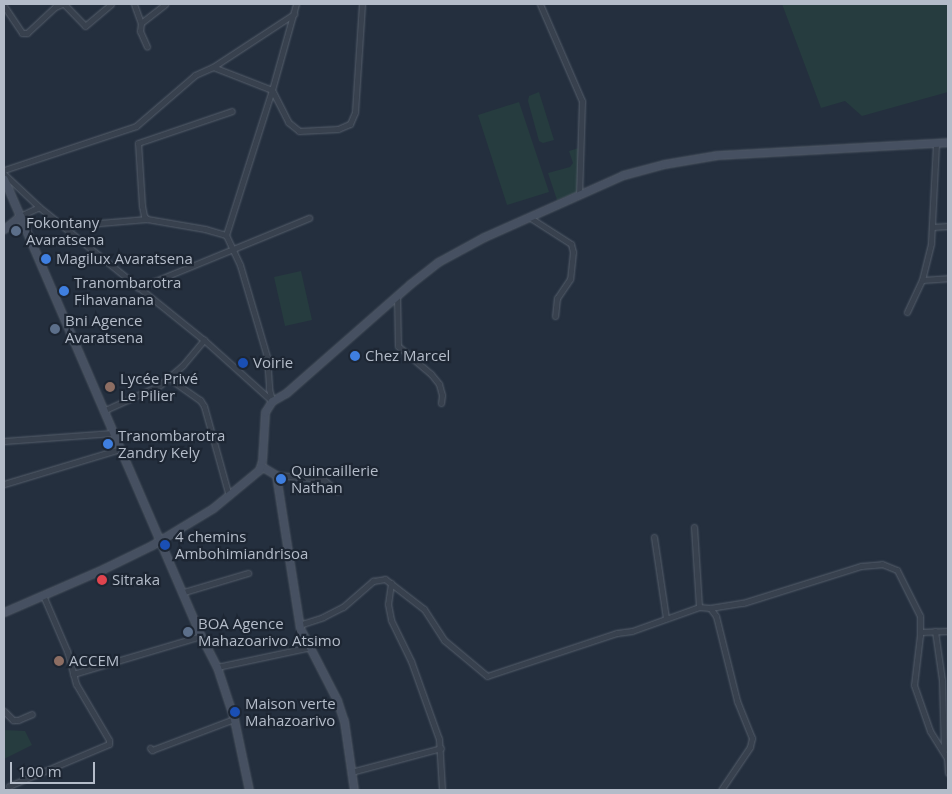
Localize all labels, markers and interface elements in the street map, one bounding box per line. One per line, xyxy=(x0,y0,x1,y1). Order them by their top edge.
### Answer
place label: Fokontany Avaratsena xyxy=(26,213,104,248)
marker: Fokontany Avaratsena xyxy=(10,225,22,237)
place label: Magilux Avaratsena xyxy=(56,250,193,268)
marker: Magilux Avaratsena xyxy=(40,253,52,265)
place label: Tranombarotra Fihavanana xyxy=(74,273,181,308)
marker: Tranombarotra Fihavanana xyxy=(58,285,70,297)
place label: Bni Agence Avaratsena xyxy=(65,311,143,346)
marker: Bni Agence Avaratsena xyxy=(49,323,61,335)
place label: Chez Marcel xyxy=(365,347,450,365)
marker: Chez Marcel xyxy=(349,350,361,362)
place label: Voirie xyxy=(253,354,293,372)
marker: Voirie xyxy=(237,357,249,369)
place label: Lycée Privé Le Pilier xyxy=(120,369,198,404)
marker: Lycée Privé Le Pilier xyxy=(104,381,116,393)
place label: Tranombarotra Zandry Kely xyxy=(118,426,225,461)
marker: Tranombarotra Zandry Kely xyxy=(102,438,114,450)
place label: Quincaillerie Nathan xyxy=(291,461,378,496)
marker: Quincaillerie Nathan xyxy=(275,473,287,485)
place label: 4 chemins Ambohimiandrisoa xyxy=(175,527,308,562)
marker: 4 chemins Ambohimiandrisoa xyxy=(159,539,171,551)
place label: Sitraka xyxy=(112,571,160,589)
marker: Sitraka xyxy=(96,574,108,586)
place label: BOA Agence Mahazoarivo Atsimo xyxy=(198,614,341,649)
marker: BOA Agence Mahazoarivo Atsimo xyxy=(182,626,194,638)
place label: ACCEM xyxy=(69,652,119,670)
marker: ACCEM xyxy=(53,655,65,667)
place label: Maison verte Mahazoarivo xyxy=(245,694,336,729)
marker: Maison verte Mahazoarivo xyxy=(229,706,241,718)
scale bar xyxy=(12,752,98,784)
text: 100 m xyxy=(18,761,62,781)

